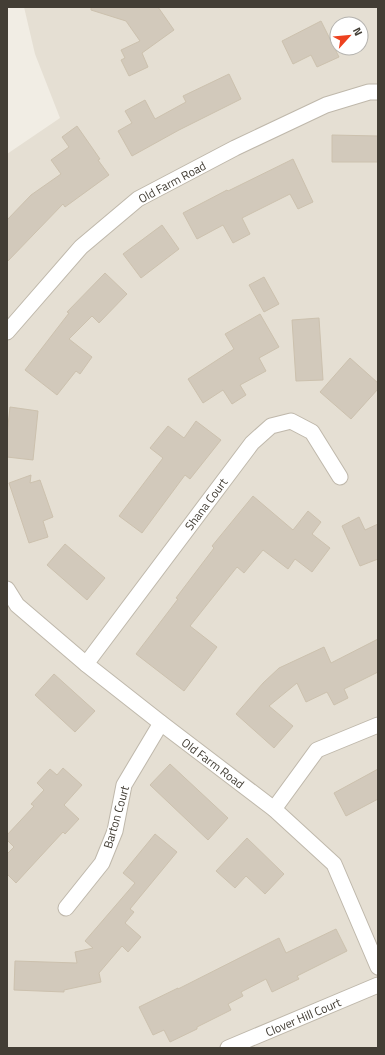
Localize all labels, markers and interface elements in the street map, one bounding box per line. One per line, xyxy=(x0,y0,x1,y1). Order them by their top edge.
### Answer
north arrow xyxy=(329,16,369,56)
text: N xyxy=(349,24,367,38)
street label: Old Farm Road xyxy=(135,156,209,208)
street label: Shana Court xyxy=(180,473,233,534)
street label: Old Farm Road xyxy=(178,733,248,793)
street label: Barton Court xyxy=(98,783,134,851)
street label: Clover Hill Court xyxy=(262,992,344,1041)

